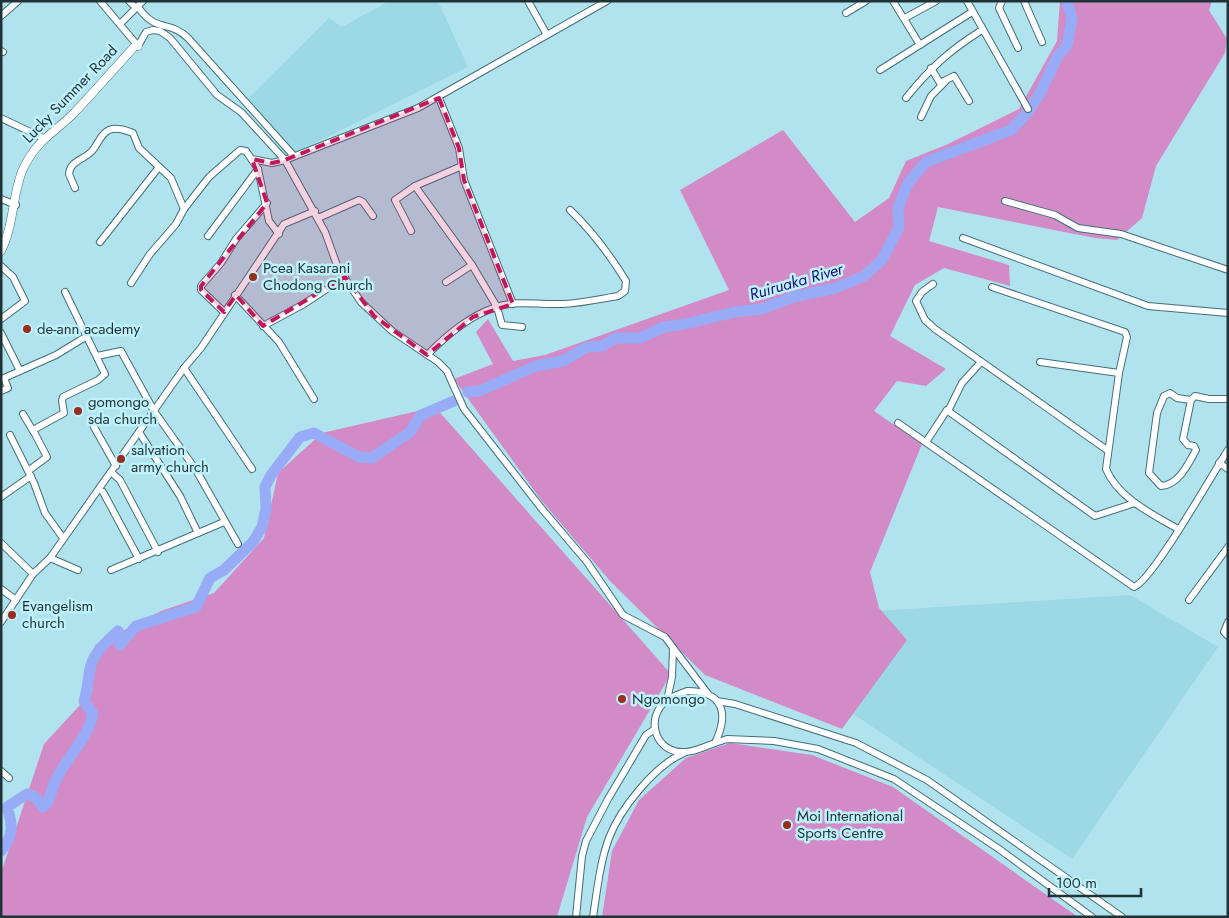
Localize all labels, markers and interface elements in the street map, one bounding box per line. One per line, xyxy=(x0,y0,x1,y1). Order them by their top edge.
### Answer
street label: Lucky Summer Road xyxy=(17,40,123,148)
place label: Pcea Kasarani Chodong Church xyxy=(263,257,373,296)
water label: Ruiruaka River xyxy=(747,257,847,306)
marker: Pcea Kasarani Chodong Church xyxy=(247,271,259,283)
place label: de-ann academy xyxy=(37,318,140,340)
marker: de-ann academy xyxy=(21,323,33,335)
place label: gomongo sda church xyxy=(88,391,157,430)
marker: gomongo sda church xyxy=(72,405,84,417)
place label: salvation army church xyxy=(131,439,209,478)
marker: salvation army church xyxy=(115,453,127,465)
place label: Evangelism church xyxy=(22,595,93,634)
marker: Evangelism church xyxy=(6,609,18,621)
place label: Ngomongo xyxy=(632,688,705,710)
marker: Ngomongo xyxy=(616,693,628,705)
place label: Moi International Sports Centre xyxy=(797,805,903,844)
marker: Moi International Sports Centre xyxy=(781,819,793,831)
scale bar xyxy=(1049,866,1142,898)
text: 100 m xyxy=(1056,872,1097,894)

